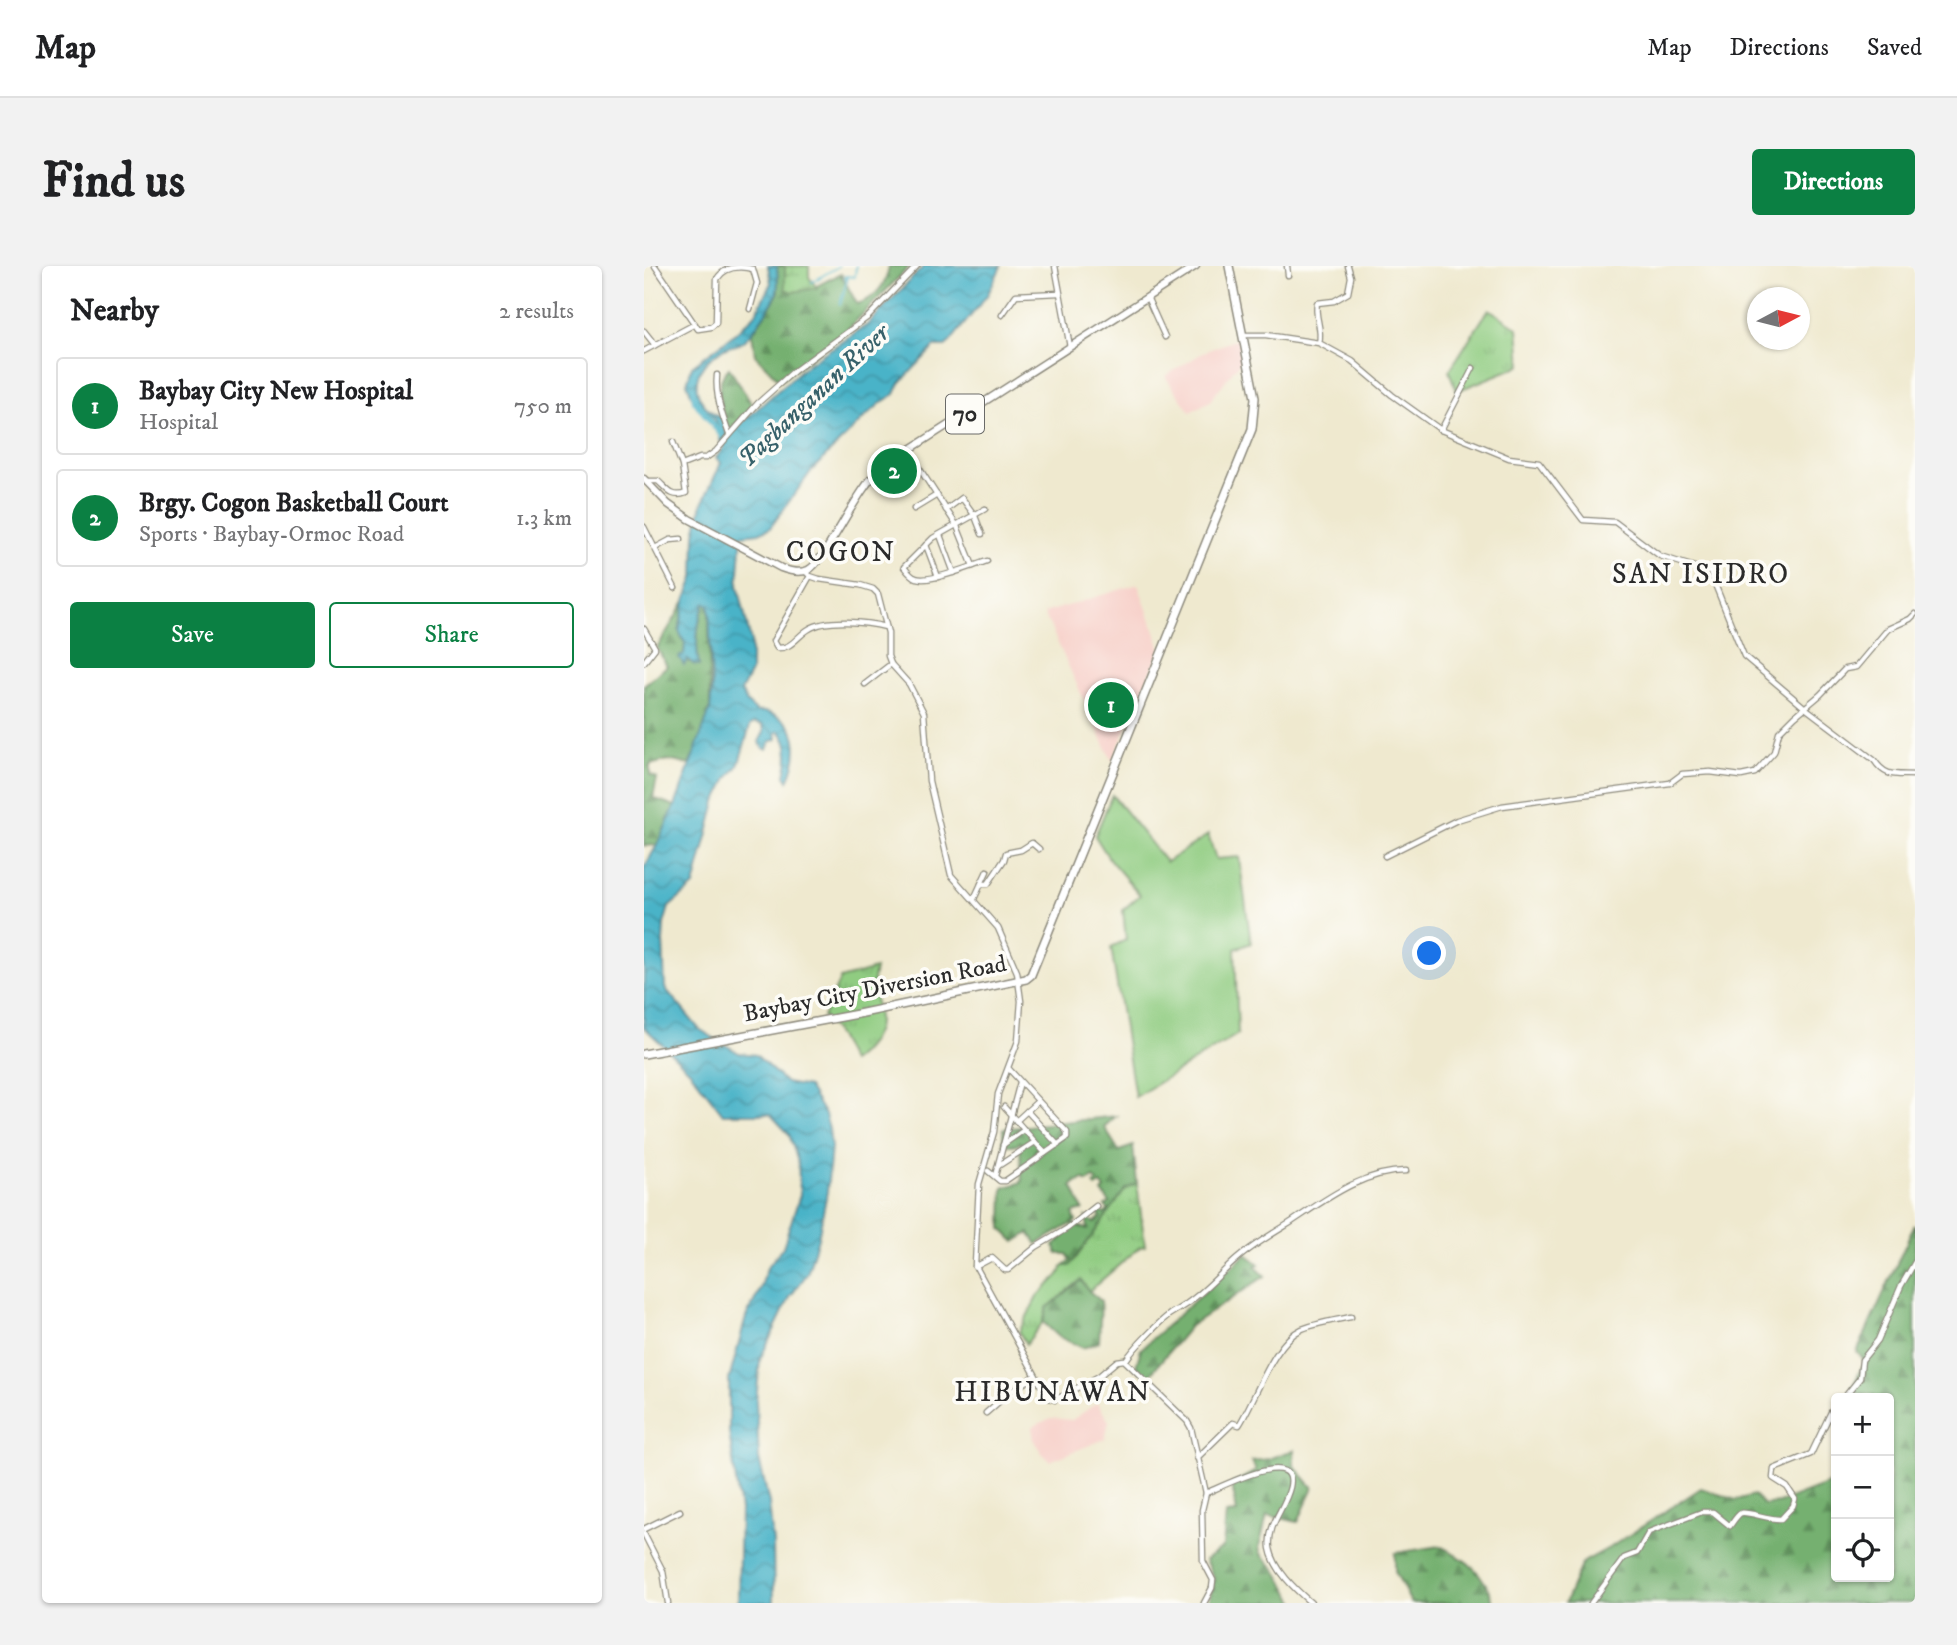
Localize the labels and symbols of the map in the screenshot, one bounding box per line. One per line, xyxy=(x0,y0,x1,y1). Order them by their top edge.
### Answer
north arrow xyxy=(1747,287,1810,350)
water label: Pagbanganan River xyxy=(731,316,898,475)
road number: 70 xyxy=(946,394,984,434)
pin: 2 xyxy=(871,445,917,497)
district label: COGON xyxy=(786,535,896,570)
district label: SAN ISIDRO xyxy=(1612,557,1790,592)
pin: 1 xyxy=(1088,679,1134,731)
your location xyxy=(1412,936,1446,970)
street label: Baybay City Diversion Road xyxy=(741,949,1009,1029)
district label: HIBUNAWAN xyxy=(954,1375,1152,1410)

